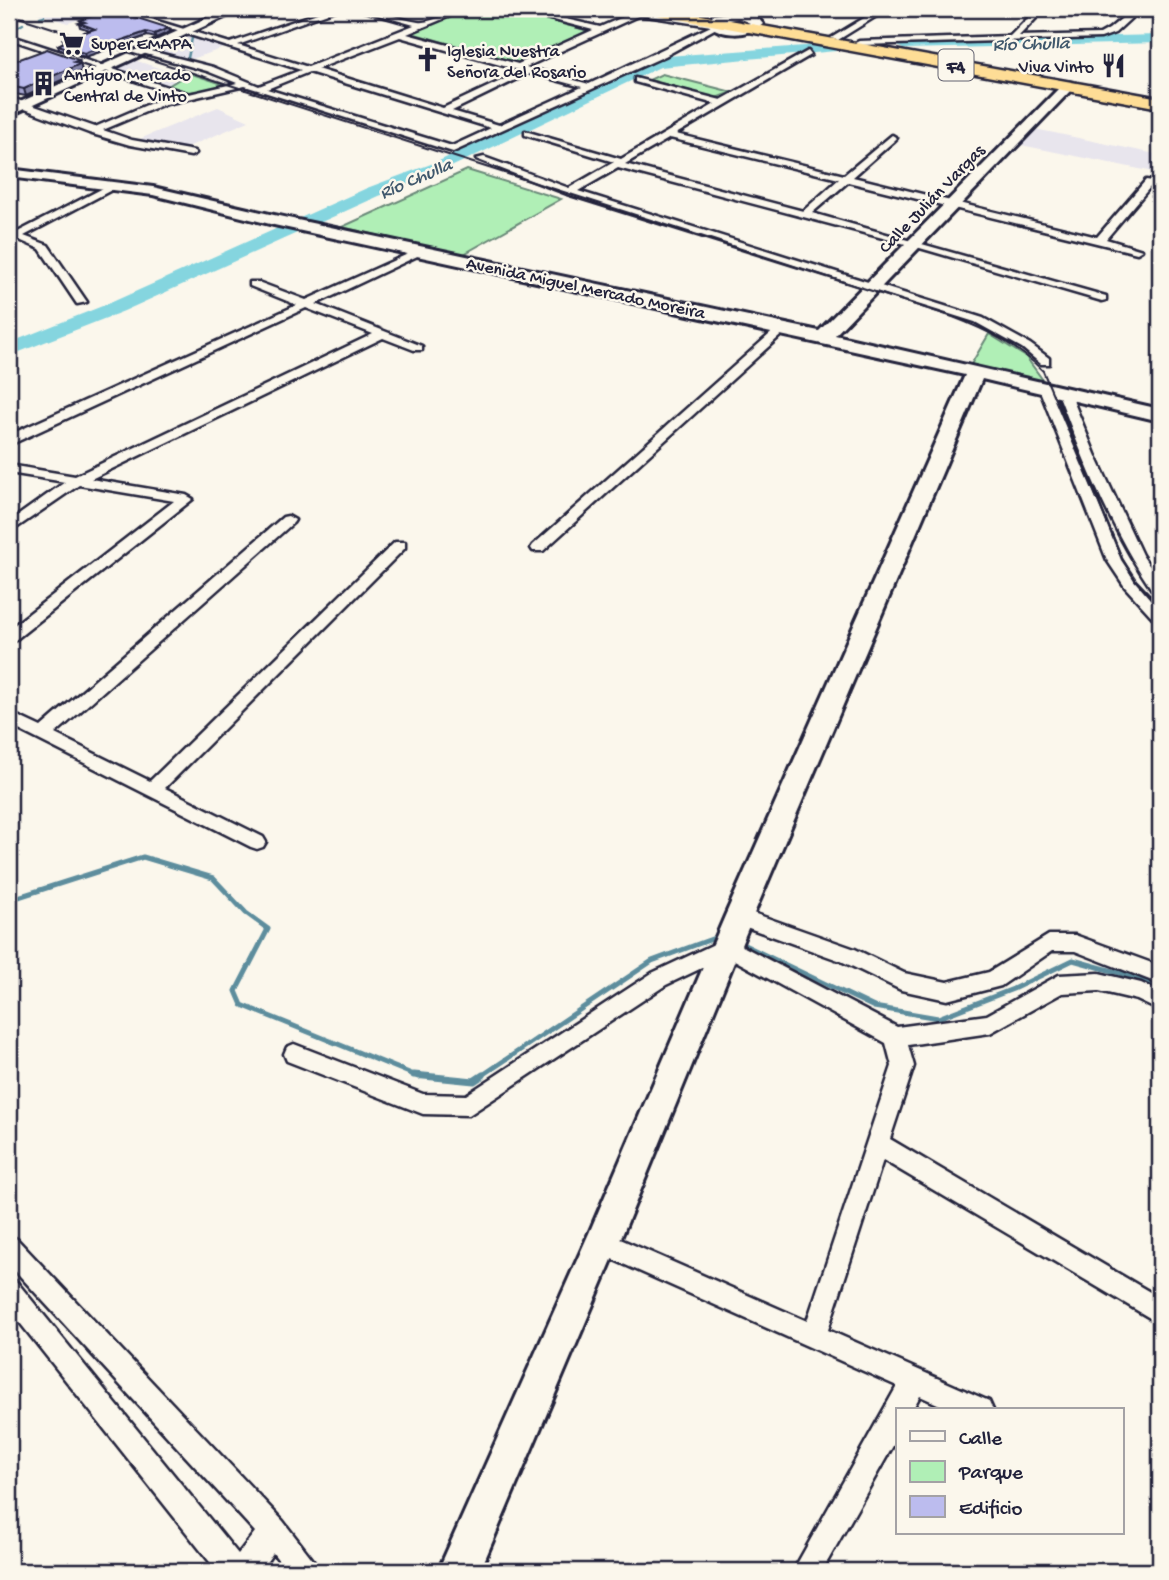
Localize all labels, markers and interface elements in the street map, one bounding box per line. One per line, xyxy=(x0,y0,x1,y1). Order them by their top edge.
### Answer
supermarket icon: Super EMAPA xyxy=(57,29,85,57)
water label: Río Chulla xyxy=(992,33,1071,58)
place label: Super EMAPA xyxy=(91,35,193,56)
place label: Iglesia Nuestra Señora del Rosario xyxy=(447,42,586,84)
church icon: Iglesia Nuestra Señora del Rosario xyxy=(413,46,441,74)
road number: F4 xyxy=(939,50,974,80)
restaurant icon: Viva Vinto xyxy=(1100,52,1128,80)
place label: Viva Vinto xyxy=(1018,58,1094,79)
place label: Antiguo Mercado Central de Vinto xyxy=(64,66,191,108)
building icon: Antiguo Mercado Central de Vinto xyxy=(30,70,58,98)
street label: Calle Julián Vargas xyxy=(876,140,991,259)
water label: Río Chulla xyxy=(377,154,458,206)
street label: Avenida Miguel Mercado Moreira xyxy=(464,254,708,325)
legend xyxy=(896,1408,1124,1534)
text: Calle xyxy=(959,1428,1003,1453)
text: Parque xyxy=(958,1462,1024,1487)
text: Edificio xyxy=(959,1498,1023,1523)

